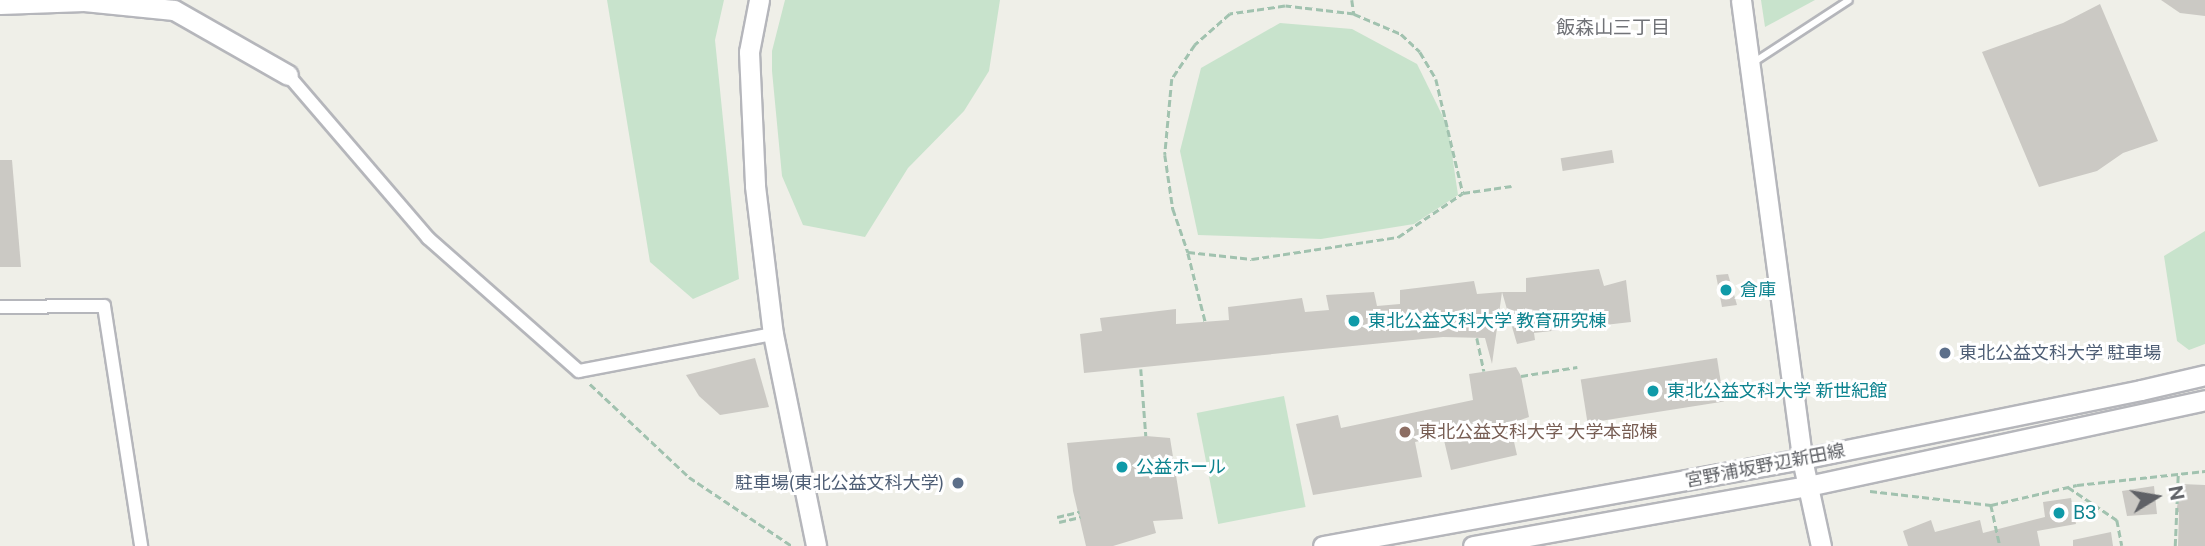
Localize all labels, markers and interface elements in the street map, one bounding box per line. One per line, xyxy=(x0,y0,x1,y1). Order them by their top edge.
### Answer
district label: 飯森山三丁目 xyxy=(1556,17,1670,39)
place label: 倉庫 xyxy=(1740,279,1776,301)
marker: 倉庫 xyxy=(1718,282,1734,298)
place label: 東北公益文科大学 教育研究棟 xyxy=(1368,310,1606,332)
marker: 東北公益文科大学 教育研究棟 xyxy=(1346,313,1362,329)
place label: 東北公益文科大学 駐車場 xyxy=(1959,342,2161,364)
marker: 東北公益文科大学 駐車場 xyxy=(1937,345,1953,361)
place label: 東北公益文科大学 新世紀館 xyxy=(1667,380,1887,402)
marker: 東北公益文科大学 新世紀館 xyxy=(1645,383,1661,399)
place label: 東北公益文科大学 大学本部棟 xyxy=(1419,421,1657,443)
marker: 東北公益文科大学 大学本部棟 xyxy=(1397,424,1413,440)
street label: 宮野浦坂野辺新田線 xyxy=(1683,440,1847,492)
place label: 公益ホール xyxy=(1136,456,1226,478)
marker: 公益ホール xyxy=(1114,459,1130,475)
north arrow xyxy=(2121,462,2191,532)
place label: 駐車場(東北公益文科大学) xyxy=(735,472,944,494)
marker: 駐車場(東北公益文科大学) xyxy=(950,475,966,491)
text: N xyxy=(2164,484,2189,502)
place label: B3 xyxy=(2073,502,2096,524)
marker: B3 xyxy=(2051,505,2067,521)

